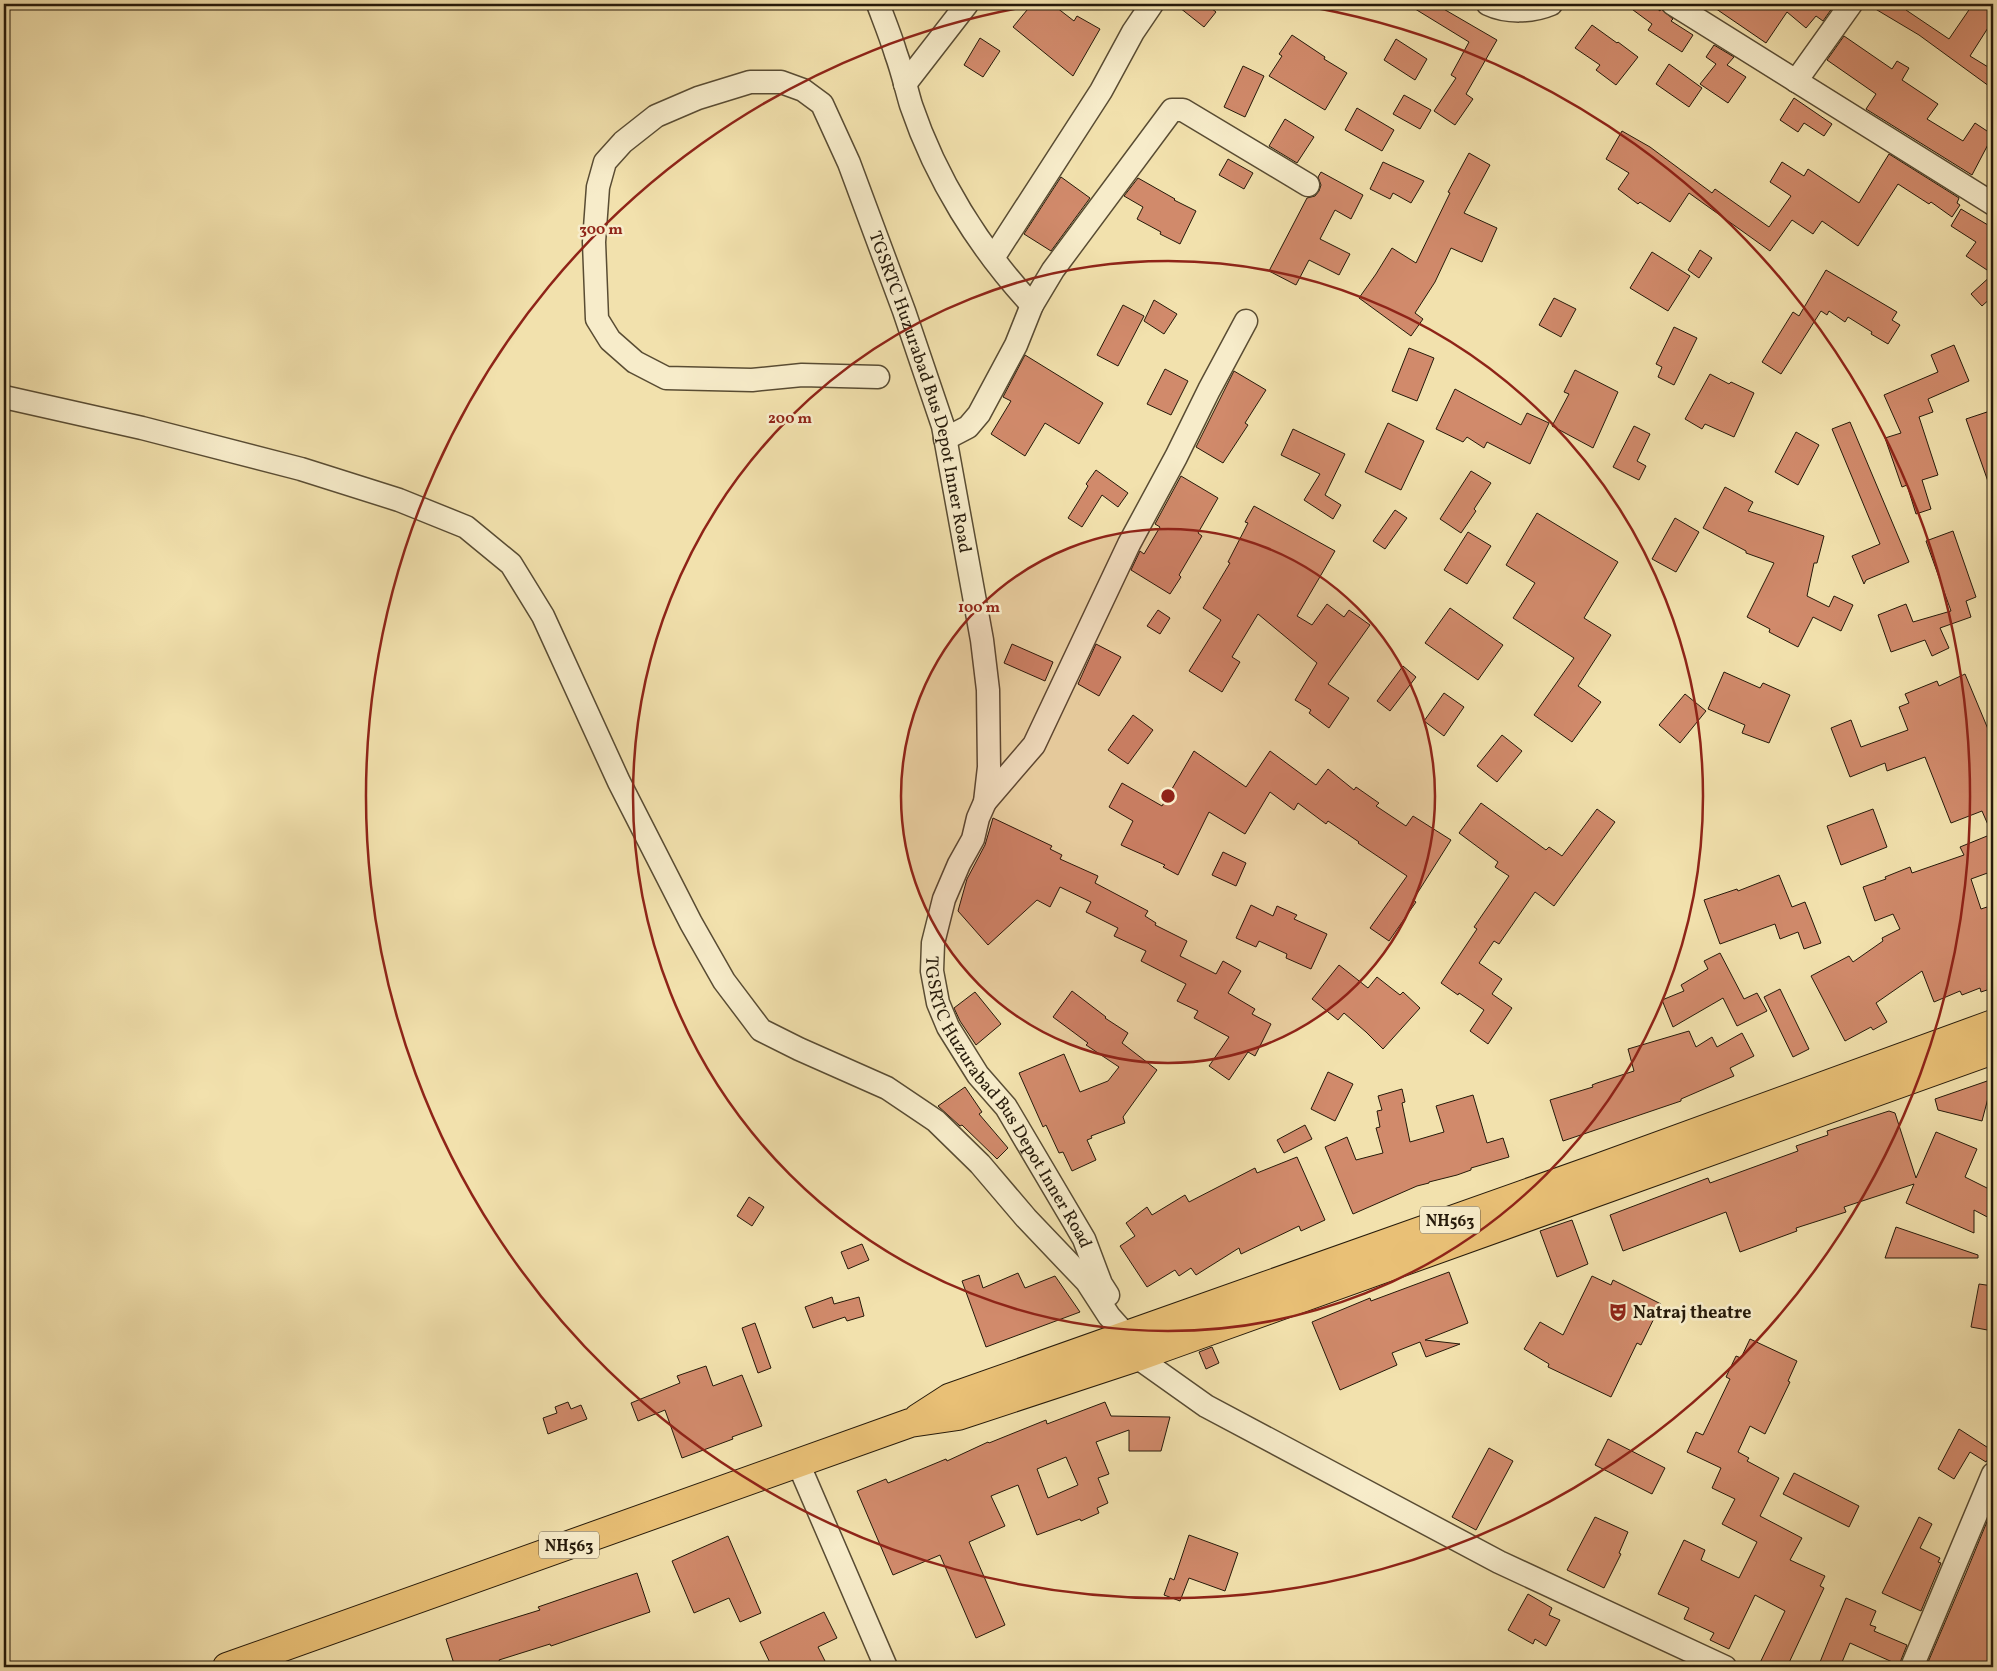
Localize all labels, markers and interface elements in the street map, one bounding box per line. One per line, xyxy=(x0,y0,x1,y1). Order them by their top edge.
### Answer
text: 300 m xyxy=(579,220,623,241)
street label: TGSRTC Huzurabad Bus Depot Inner Road xyxy=(861,228,977,555)
text: 200 m xyxy=(768,409,812,430)
text: 100 m xyxy=(958,598,1001,619)
centre of rings xyxy=(1159,787,1177,805)
street label: TGSRTC Huzurabad Bus Depot Inner Road xyxy=(917,955,1097,1252)
road number: NH563 xyxy=(1420,1206,1480,1234)
theatre icon: Natraj theatre xyxy=(1607,1301,1629,1323)
place label: Natraj theatre xyxy=(1633,1301,1752,1326)
road number: NH563 xyxy=(539,1532,599,1558)

